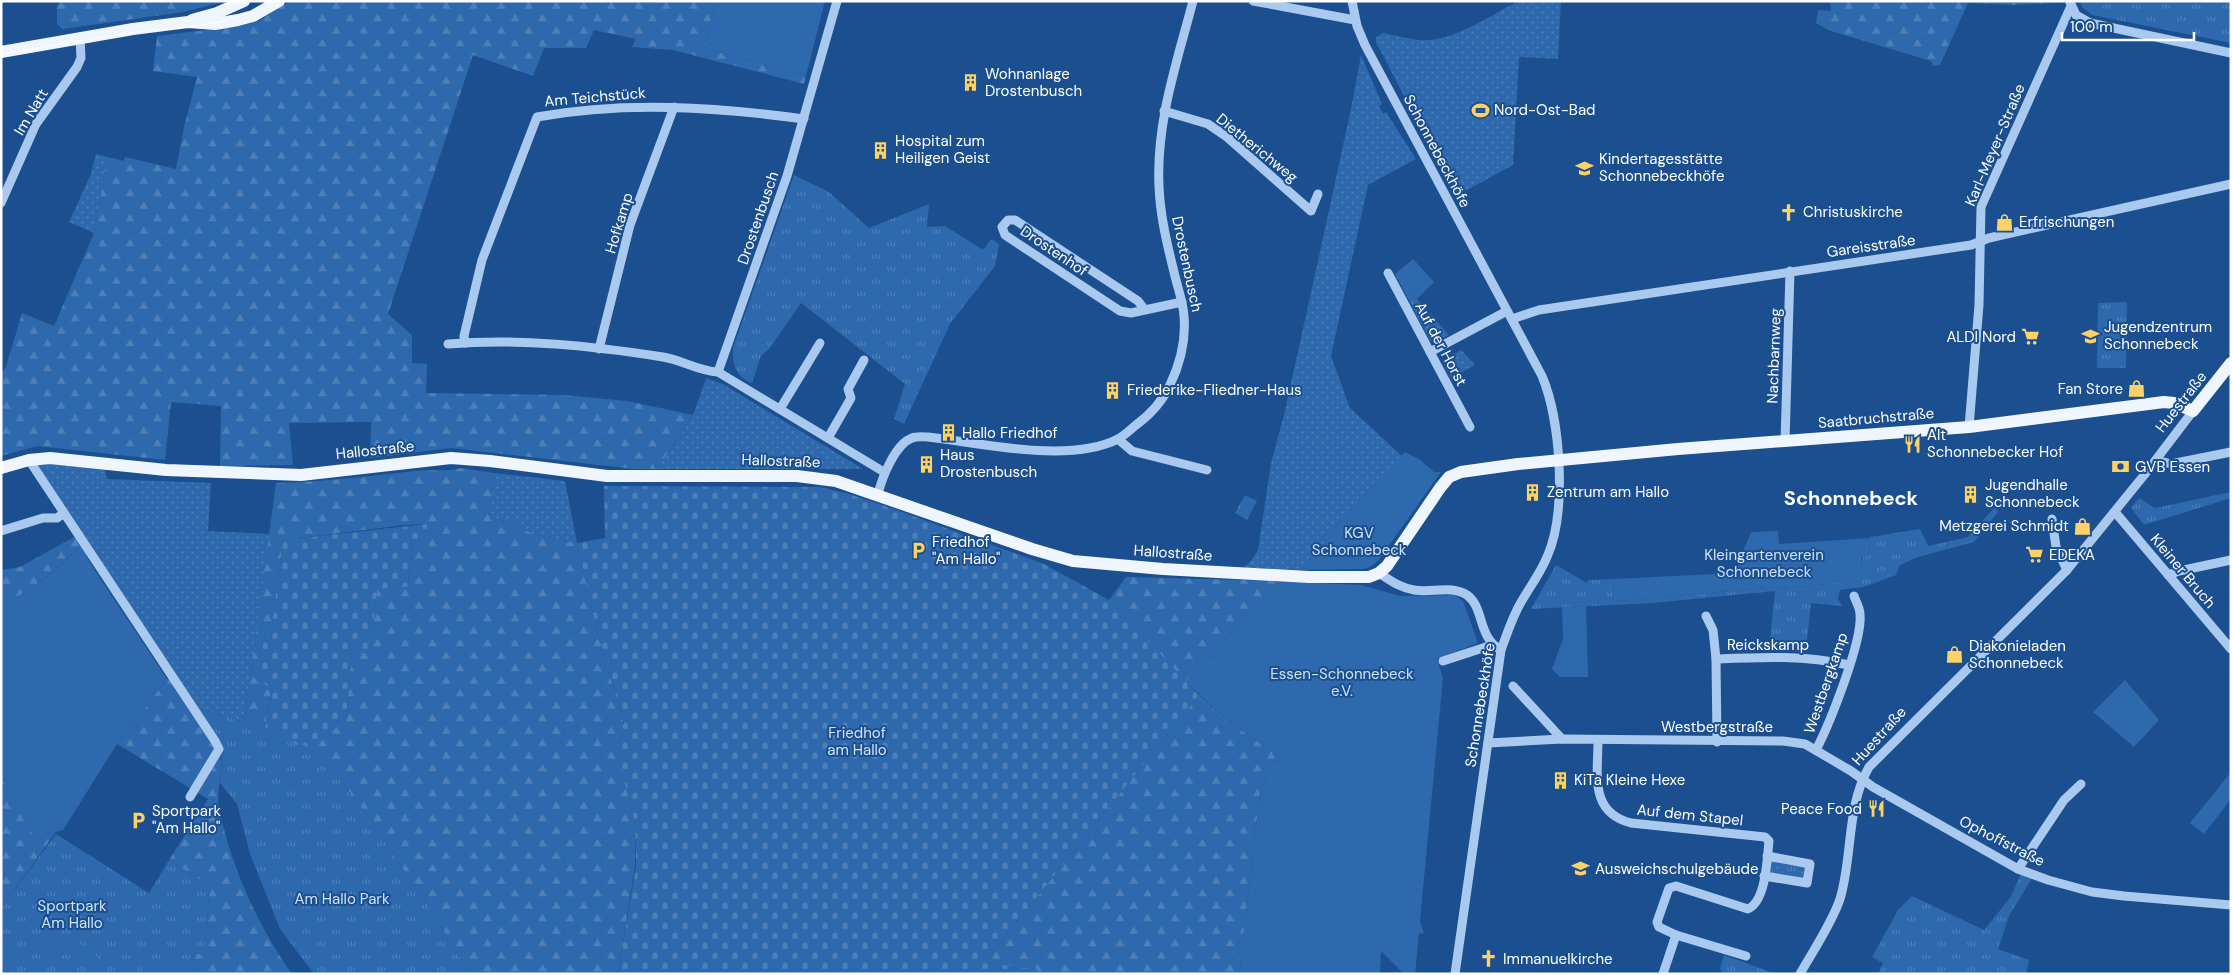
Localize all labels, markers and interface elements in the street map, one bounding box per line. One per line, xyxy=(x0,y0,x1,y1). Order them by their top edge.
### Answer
scale bar xyxy=(2062,10,2194,42)
text: 100 m xyxy=(2070,17,2113,37)
place label: Wohnanlage Drostenbusch xyxy=(985,64,1082,101)
building icon: Wohnanlage Drostenbusch xyxy=(961,73,981,93)
street label: Karl-Meyer-Straße xyxy=(1960,81,2030,209)
street label: Am Teichstück xyxy=(544,83,647,111)
street label: Im Natt xyxy=(9,85,53,139)
street label: Schonnebeckhöfe xyxy=(1399,91,1475,211)
sports icon: Nord-Ost-Bad xyxy=(1470,100,1490,120)
place label: Nord-Ost-Bad xyxy=(1494,100,1595,120)
street label: Dietherichweg xyxy=(1212,109,1302,187)
place label: Hospital zum Heiligen Geist xyxy=(895,131,990,168)
building icon: Hospital zum Heiligen Geist xyxy=(871,140,891,160)
place label: Kindertagesstätte Schonnebeckhöfe xyxy=(1599,149,1724,186)
school or university icon: Kindertagesstätte Schonnebeckhöfe xyxy=(1575,158,1595,178)
street label: Drostenbusch xyxy=(733,169,783,267)
street label: Hofkamp xyxy=(600,190,638,256)
church icon: Christuskirche xyxy=(1779,202,1799,222)
place label: Christuskirche xyxy=(1803,202,1903,222)
shop icon: Erfrischungen xyxy=(1995,212,2015,232)
place label: Erfrischungen xyxy=(2019,212,2114,232)
street label: Drostenbusch xyxy=(1167,214,1207,314)
street label: Drostenhof xyxy=(1016,221,1092,281)
street label: Gareisstraße xyxy=(1825,230,1917,262)
street label: Auf der Horst xyxy=(1410,298,1472,390)
street label: Nachbarnweg xyxy=(1762,308,1786,404)
place label: Jugendzentrum Schonnebeck xyxy=(2104,317,2212,354)
school or university icon: Jugendzentrum Schonnebeck xyxy=(2080,326,2100,346)
place label: ALDI Nord xyxy=(1946,327,2016,347)
supermarket icon: ALDI Nord xyxy=(2020,327,2040,347)
street label: Huestraße xyxy=(2151,367,2211,437)
place label: Fan Store xyxy=(2058,379,2123,399)
shop icon: Fan Store xyxy=(2127,379,2147,399)
building icon: Friederike-Fliedner-Haus xyxy=(1103,380,1123,400)
place label: Friederike-Fliedner-Haus xyxy=(1127,380,1302,400)
street label: Saatbruchstraße xyxy=(1817,403,1935,433)
building icon: Hallo Friedhof xyxy=(938,423,958,443)
place label: Hallo Friedhof xyxy=(962,423,1058,443)
place label: Alt Schonnebecker Hof xyxy=(1927,425,2063,462)
restaurant icon: Alt Schonnebecker Hof xyxy=(1903,434,1923,454)
street label: Hallostraße xyxy=(335,436,415,464)
place label: Haus Drostenbusch xyxy=(940,445,1037,482)
street label: Hallostraße xyxy=(741,450,821,472)
building icon: Haus Drostenbusch xyxy=(916,454,936,474)
bank icon: GVB Essen xyxy=(2111,457,2131,477)
place label: GVB Essen xyxy=(2135,457,2210,477)
place label: Jugendhalle Schonnebeck xyxy=(1985,475,2080,512)
building icon: Zentrum am Hallo xyxy=(1523,482,1543,502)
place label: Zentrum am Hallo xyxy=(1547,482,1669,502)
building icon: Jugendhalle Schonnebeck xyxy=(1961,484,1981,504)
district label: Schonnebeck xyxy=(1784,485,1919,511)
place label: Metzgerei Schmidt xyxy=(1939,516,2069,536)
shop icon: Metzgerei Schmidt xyxy=(2073,516,2093,536)
park label: KGV Schonnebeck xyxy=(1312,523,1407,560)
street label: Kleiner Bruch xyxy=(2146,530,2220,612)
place label: Friedhof "Am Hallo" xyxy=(932,532,1000,569)
street label: Hallostraße xyxy=(1133,540,1213,566)
parking icon: Friedhof "Am Hallo" xyxy=(908,541,928,561)
park label: Kleingartenverein Schonnebeck xyxy=(1704,545,1824,582)
supermarket icon: EDEKA xyxy=(2025,545,2045,565)
place label: EDEKA xyxy=(2049,545,2095,565)
street label: Westbergkamp xyxy=(1799,630,1853,736)
street label: Reickskamp xyxy=(1727,635,1809,655)
place label: Diakonieladen Schonnebeck xyxy=(1969,636,2066,673)
street label: Schonnebeckhöfe xyxy=(1460,641,1500,769)
shop icon: Diakonieladen Schonnebeck xyxy=(1945,645,1965,665)
park label: Essen-Schonnebeck e.V. xyxy=(1270,664,1414,701)
street label: Huestraße xyxy=(1847,702,1911,770)
street label: Westbergstraße xyxy=(1661,717,1773,737)
park label: Friedhof am Hallo xyxy=(827,723,887,760)
building icon: KiTa Kleine Hexe xyxy=(1550,770,1570,790)
place label: KiTa Kleine Hexe xyxy=(1574,770,1685,790)
street label: Auf dem Stapel xyxy=(1636,799,1744,831)
place label: Peace Food xyxy=(1781,799,1862,819)
restaurant icon: Peace Food xyxy=(1866,799,1886,819)
place label: Sportpark "Am Hallo" xyxy=(152,801,222,838)
parking icon: Sportpark "Am Hallo" xyxy=(128,810,148,830)
street label: Ophoffstraße xyxy=(1956,811,2048,871)
school or university icon: Ausweichschulgebäude xyxy=(1571,859,1591,879)
place label: Ausweichschulgebäude xyxy=(1595,859,1758,879)
park label: Am Hallo Park xyxy=(295,889,390,909)
park label: Sportpark Am Hallo xyxy=(37,896,107,933)
church icon: Immanuelkirche xyxy=(1479,949,1499,969)
place label: Immanuelkirche xyxy=(1503,949,1613,969)

